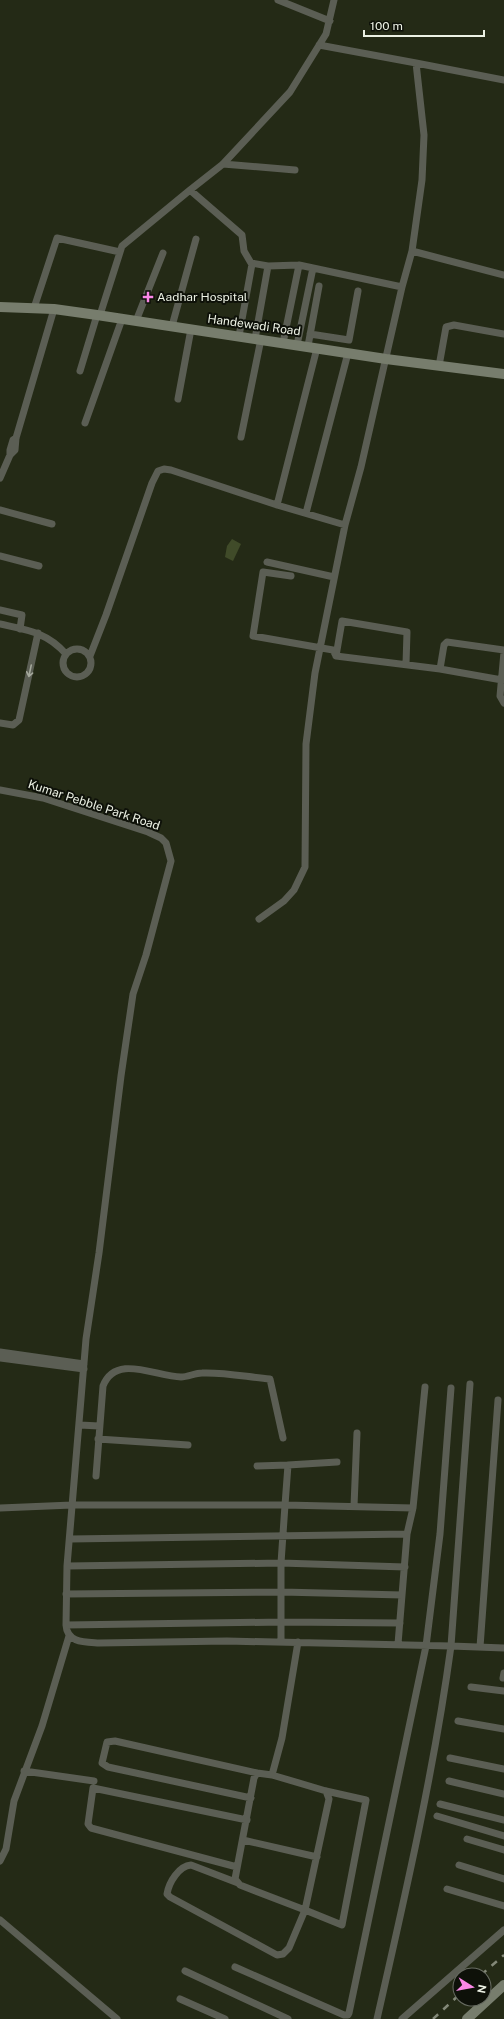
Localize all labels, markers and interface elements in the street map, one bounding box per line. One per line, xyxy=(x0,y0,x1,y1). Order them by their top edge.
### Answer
scale bar xyxy=(364,12,484,38)
text: 100 m xyxy=(370,19,403,33)
place label: Aadhar Hospital xyxy=(157,290,248,304)
marker: Aadhar Hospital xyxy=(142,291,154,303)
street label: Handewadi Road xyxy=(206,312,302,338)
one-way arrow xyxy=(25,664,33,677)
street label: Kumar Pebble Park Road xyxy=(26,777,162,833)
north arrow xyxy=(452,1967,492,2007)
text: N xyxy=(475,1984,489,1994)

